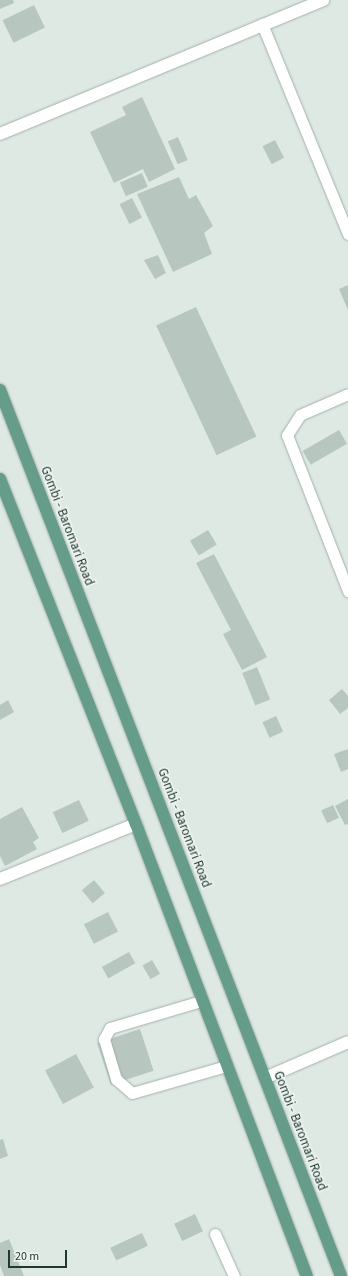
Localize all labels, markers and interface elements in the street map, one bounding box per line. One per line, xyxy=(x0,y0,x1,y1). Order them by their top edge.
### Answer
street label: Gombi - Baromari Road xyxy=(37,464,97,588)
street label: Gombi - Baromari Road xyxy=(154,766,214,890)
street label: Gombi - Baromari Road xyxy=(270,1069,330,1193)
scale bar xyxy=(10,1242,69,1268)
text: 20 m xyxy=(15,1248,39,1265)

